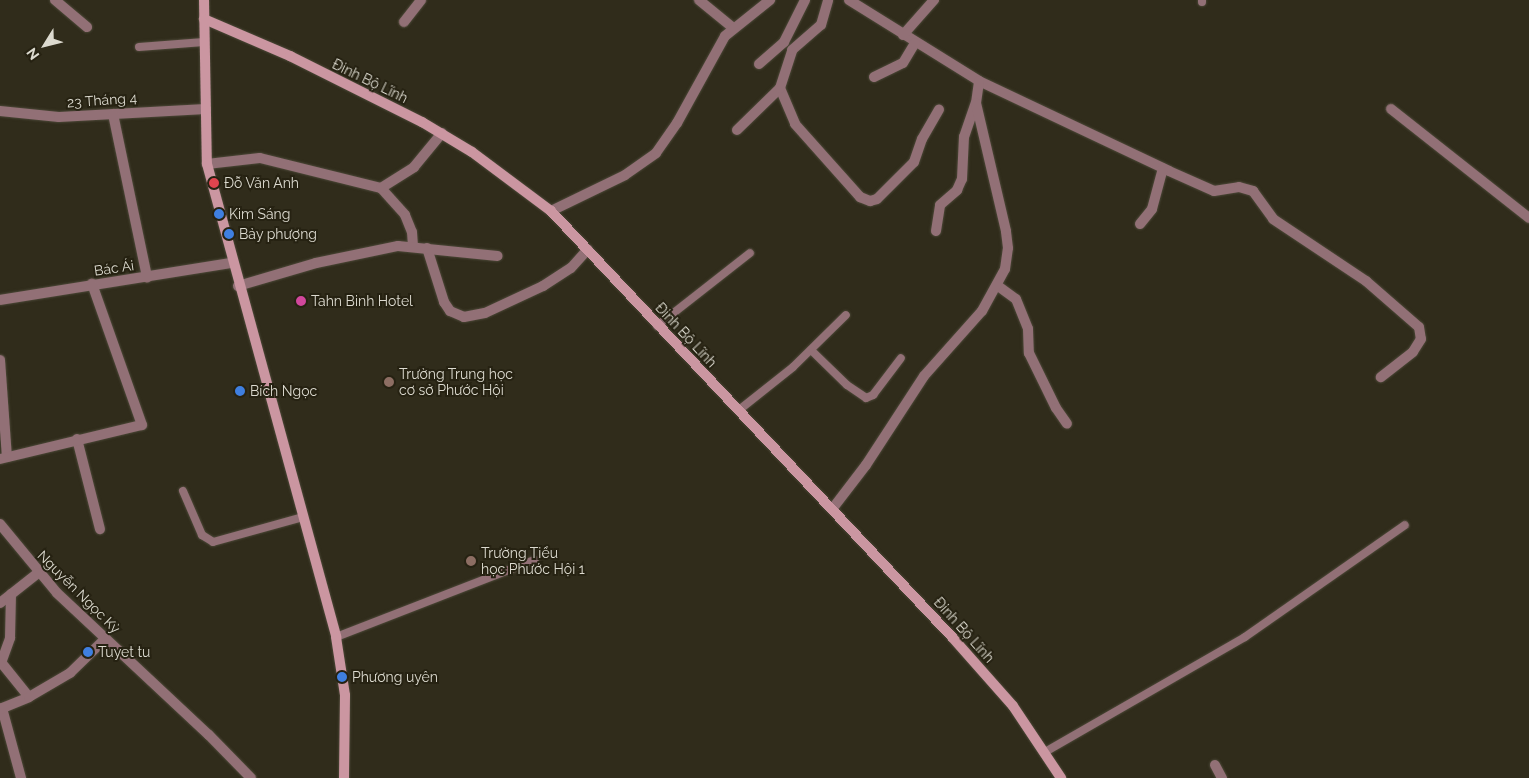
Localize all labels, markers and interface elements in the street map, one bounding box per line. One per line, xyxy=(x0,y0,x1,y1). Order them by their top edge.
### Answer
north arrow xyxy=(20,20,70,70)
text: N xyxy=(23,45,42,63)
street label: Đinh Bộ Lĩnh xyxy=(330,56,410,106)
street label: 23 Tháng 4 xyxy=(66,89,138,111)
place label: Đỗ Văn Anh xyxy=(224,175,300,191)
marker: Đỗ Văn Anh xyxy=(208,177,220,189)
place label: Kim Sáng xyxy=(229,206,290,222)
marker: Kim Sáng xyxy=(213,208,225,220)
place label: Bảy phượng xyxy=(239,226,317,242)
marker: Bảy phượng xyxy=(223,228,235,240)
street label: Bác Ái xyxy=(93,257,135,279)
place label: Tahn Binh Hotel xyxy=(311,293,413,309)
marker: Tahn Binh Hotel xyxy=(295,295,307,307)
street label: Đinh Bộ Lĩnh xyxy=(652,299,720,371)
place label: Trường Trung học cơ sở Phước Hội xyxy=(399,366,513,398)
marker: Trường Trung học cơ sở Phước Hội xyxy=(383,376,395,388)
place label: Bích Ngọc xyxy=(250,383,317,399)
marker: Bích Ngọc xyxy=(234,385,246,397)
place label: Trường Tiểu học Phước Hội 1 xyxy=(481,545,585,578)
street label: Nguyễn Ngọc Kỳ xyxy=(34,547,124,637)
marker: Trường Tiểu học Phước Hội 1 xyxy=(465,555,477,567)
street label: Đinh Bộ Lĩnh xyxy=(930,594,998,666)
place label: Tuyet tu xyxy=(98,644,150,660)
marker: Tuyet tu xyxy=(82,646,94,658)
place label: Phương uyên xyxy=(352,669,438,685)
marker: Phương uyên xyxy=(336,671,348,683)

